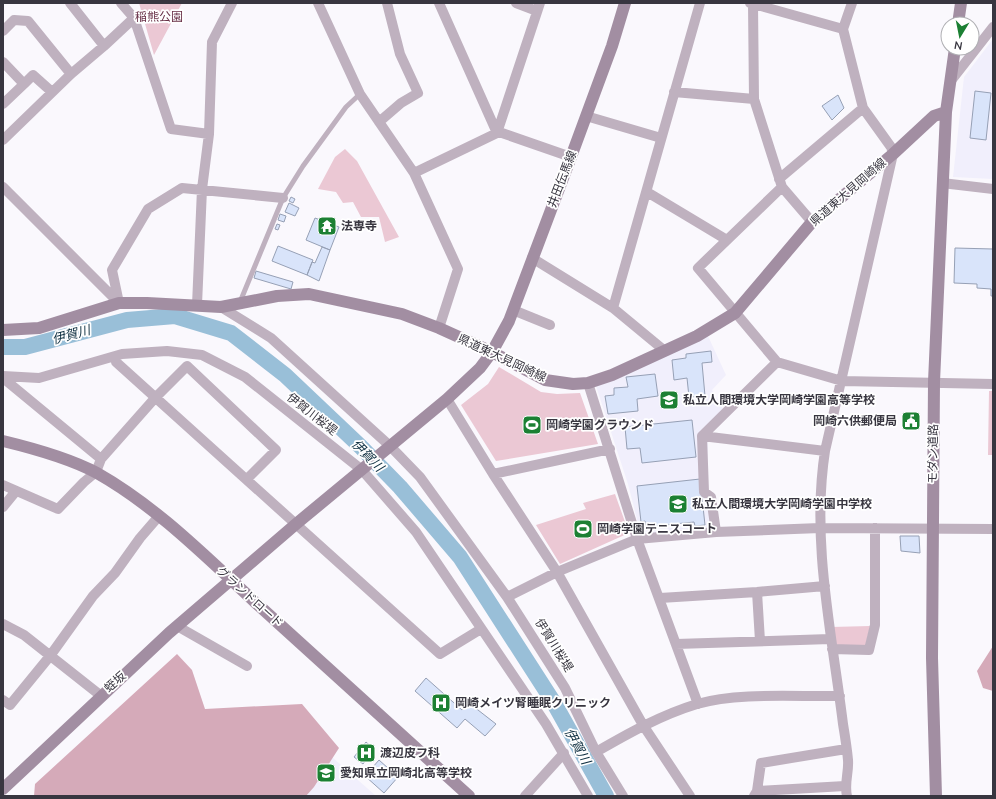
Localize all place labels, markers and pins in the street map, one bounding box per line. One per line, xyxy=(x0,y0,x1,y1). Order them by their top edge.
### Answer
temple icon: 法専寺 xyxy=(316,215,338,237)
place label: 法専寺 xyxy=(341,218,377,234)
school or university icon: 私立人間環境大学岡崎学園高等学校 xyxy=(658,389,680,411)
place label: 私立人間環境大学岡崎学園高等学校 xyxy=(683,392,875,408)
public building icon: 岡崎六供郵便局 xyxy=(900,410,922,432)
place label: 岡崎六供郵便局 xyxy=(813,413,897,429)
sports icon: 岡崎学園グラウンド xyxy=(521,414,543,436)
place label: 岡崎学園グラウンド xyxy=(546,417,654,433)
school or university icon: 私立人間環境大学岡崎学園中学校 xyxy=(667,493,689,515)
place label: 私立人間環境大学岡崎学園中学校 xyxy=(692,496,872,512)
sports icon: 岡崎学園テニスコート xyxy=(572,518,594,540)
place label: 岡崎学園テニスコート xyxy=(597,521,717,537)
hospital icon: 岡崎メイツ腎睡眠クリニック xyxy=(430,692,452,714)
place label: 岡崎メイツ腎睡眠クリニック xyxy=(455,695,611,711)
hospital icon: 渡辺皮フ科 xyxy=(355,742,377,764)
place label: 渡辺皮フ科 xyxy=(380,745,440,761)
school or university icon: 愛知県立岡崎北高等学校 xyxy=(315,762,337,784)
place label: 愛知県立岡崎北高等学校 xyxy=(340,765,472,781)

